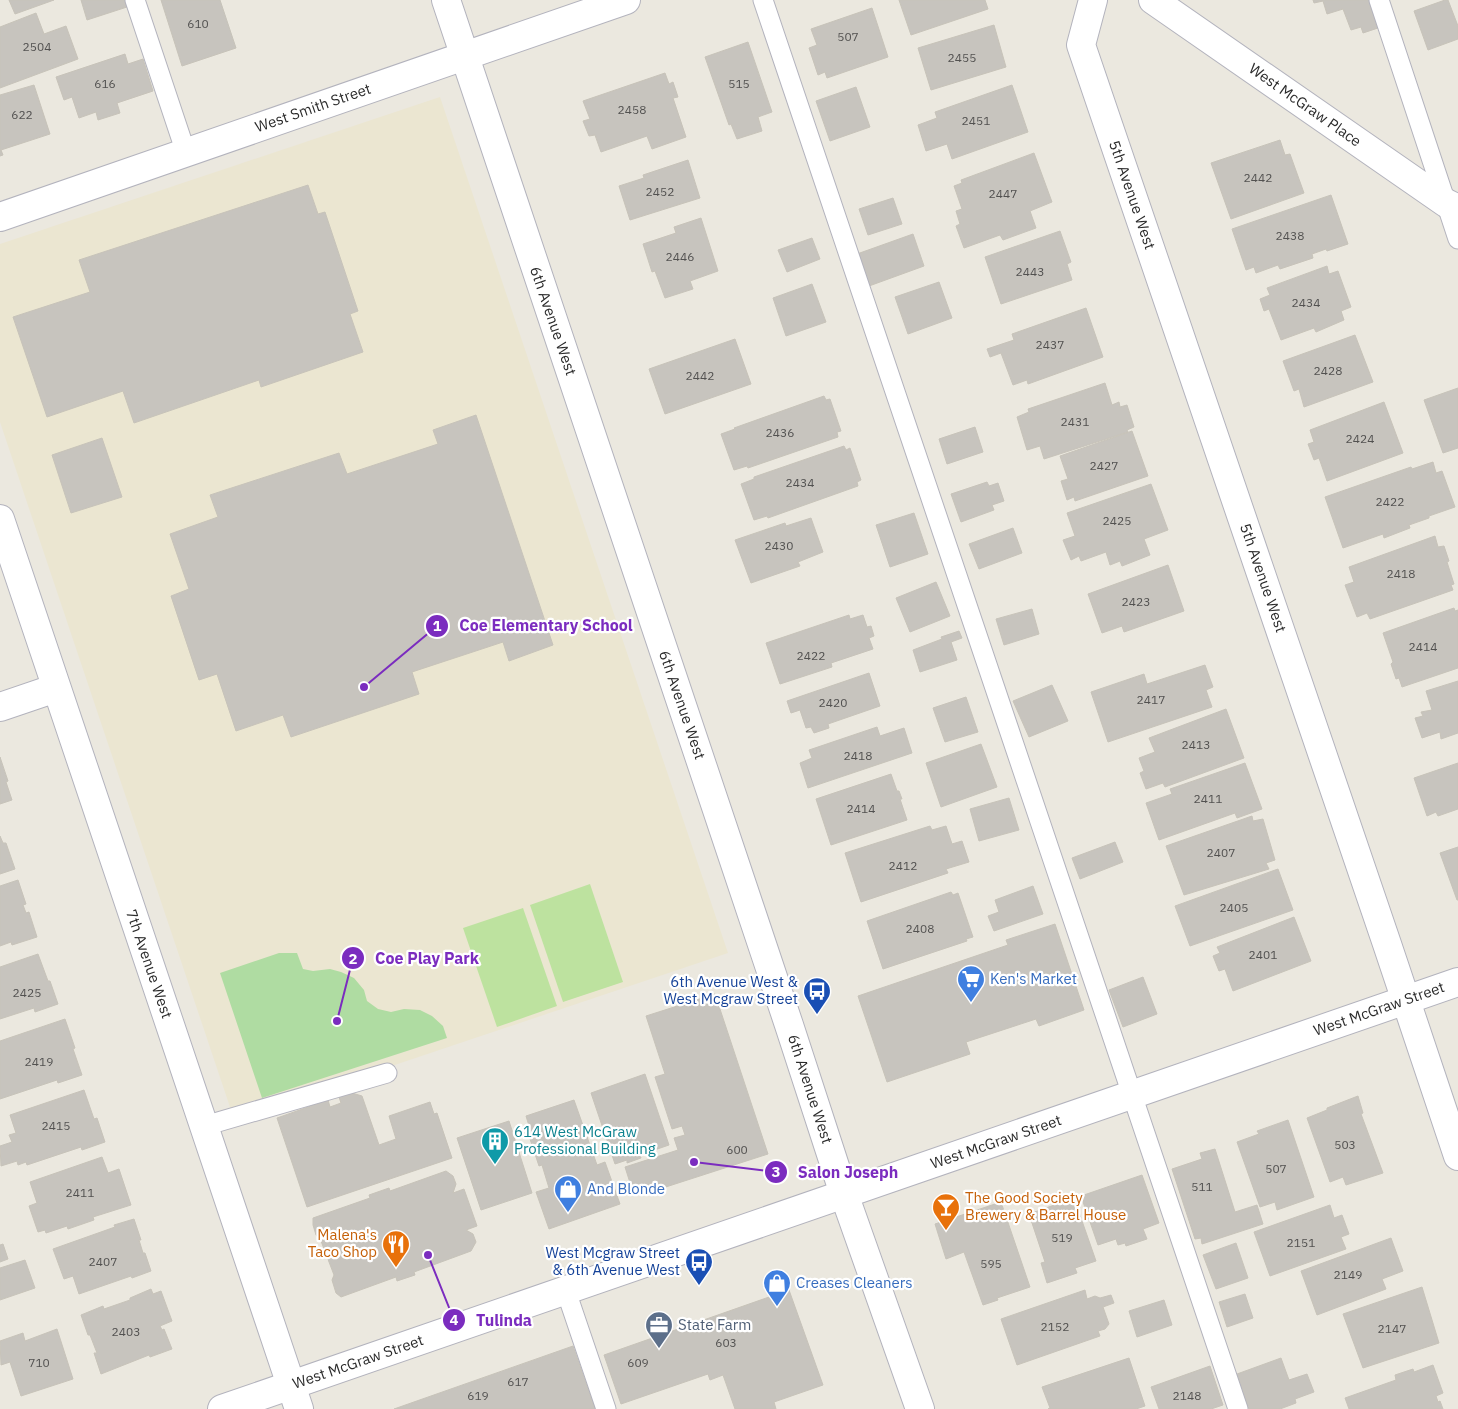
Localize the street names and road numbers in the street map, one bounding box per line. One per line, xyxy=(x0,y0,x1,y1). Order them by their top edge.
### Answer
street label: West McGraw Place xyxy=(1245,59,1365,150)
street label: West Smith Street xyxy=(252,79,373,136)
street label: 5th Avenue West xyxy=(1105,138,1160,252)
street label: 6th Avenue West xyxy=(526,264,581,378)
street label: 5th Avenue West xyxy=(1236,521,1291,635)
street label: 6th Avenue West xyxy=(655,648,710,762)
street label: 7th Avenue West xyxy=(122,907,177,1021)
street label: West McGraw Street xyxy=(1311,977,1447,1040)
street label: 6th Avenue West xyxy=(784,1032,837,1146)
street label: West McGraw Street xyxy=(928,1110,1064,1173)
street label: West McGraw Street xyxy=(290,1330,426,1393)

